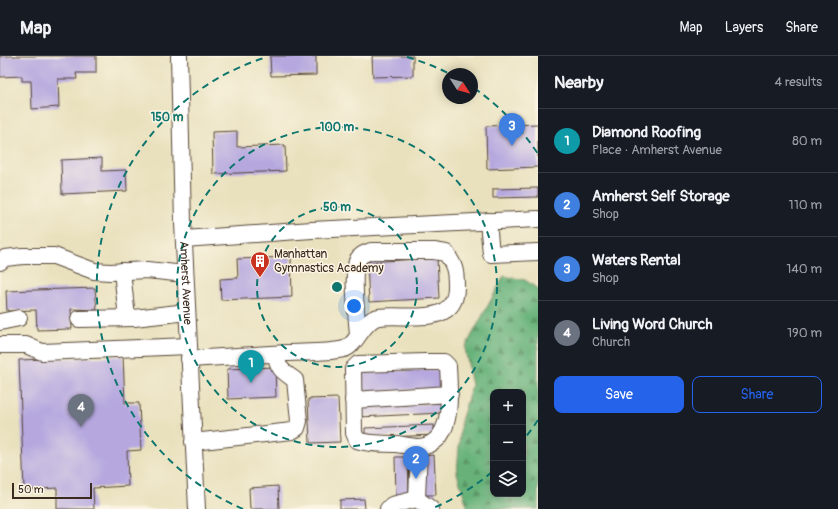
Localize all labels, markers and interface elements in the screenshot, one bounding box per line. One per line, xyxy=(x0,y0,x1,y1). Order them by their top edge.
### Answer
text: Map xyxy=(20,16,51,40)
text: Map xyxy=(680,19,703,36)
text: Layers xyxy=(725,19,763,36)
text: Share xyxy=(785,19,818,36)
north arrow xyxy=(442,68,478,104)
text: Nearby xyxy=(554,72,603,93)
text: 4 results xyxy=(775,74,822,90)
text: 150 m xyxy=(151,110,184,125)
pin: 3 xyxy=(499,113,525,146)
text: 100 m xyxy=(320,120,355,135)
text: Diamond Roofing xyxy=(592,123,701,142)
text: 1 xyxy=(564,133,570,149)
text: 80 m xyxy=(792,133,822,149)
text: Place · Amherst Avenue xyxy=(592,142,722,158)
text: Amherst Self Storage xyxy=(592,187,730,206)
text: 2 xyxy=(563,197,571,213)
text: 110 m xyxy=(789,197,822,213)
text: 50 m xyxy=(323,200,351,215)
text: Shop xyxy=(592,206,619,222)
street label: Amherst Avenue xyxy=(176,241,195,325)
place label: Manhattan Gymnastics Academy xyxy=(274,247,384,276)
building icon: Manhattan Gymnastics Academy xyxy=(249,250,271,278)
text: Waters Rental xyxy=(592,251,681,270)
text: 3 xyxy=(563,261,571,277)
text: 140 m xyxy=(786,261,822,277)
text: Shop xyxy=(592,270,619,286)
centre of rings xyxy=(330,280,344,294)
your location xyxy=(344,296,364,316)
text: Living Word Church xyxy=(592,315,713,334)
text: 4 xyxy=(563,325,571,341)
text: 190 m xyxy=(787,325,822,341)
text: Church xyxy=(592,334,630,350)
pin: 1 xyxy=(238,350,264,383)
button: Save xyxy=(554,376,684,413)
button: Share xyxy=(692,376,822,413)
map controls xyxy=(490,389,526,497)
button: + xyxy=(490,389,526,425)
pin: 4 xyxy=(68,394,94,427)
button: − xyxy=(490,425,526,461)
pin: 2 xyxy=(403,446,429,479)
button: layers xyxy=(490,461,526,497)
scale bar xyxy=(12,481,92,500)
text: 50 m xyxy=(18,483,44,496)

